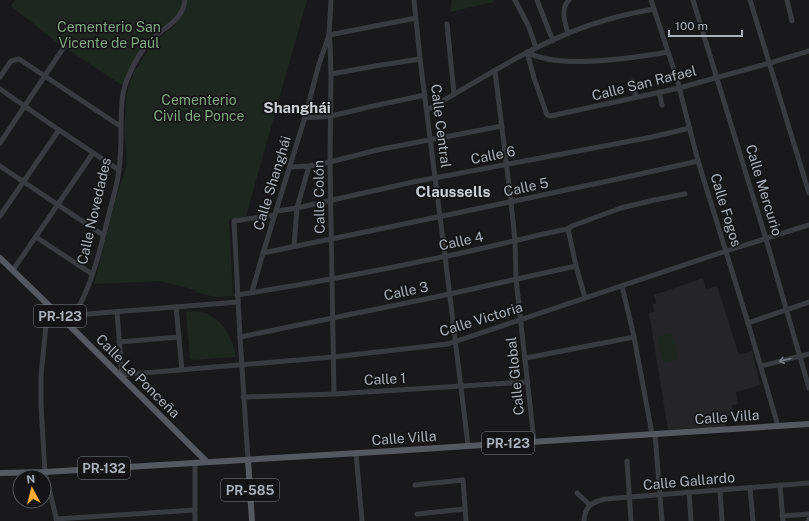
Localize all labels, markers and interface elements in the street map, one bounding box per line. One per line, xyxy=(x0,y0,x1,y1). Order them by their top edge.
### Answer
scale bar xyxy=(669,12,742,38)
park label: Cementerio San Vicente de Paúl xyxy=(57,19,161,51)
text: 100 m xyxy=(675,19,708,33)
street label: Calle San Rafael xyxy=(590,62,698,104)
street label: Calle Central xyxy=(428,83,454,169)
park label: Cementerio Civil de Ponce xyxy=(153,92,245,124)
district label: Shanghái xyxy=(263,99,331,116)
street label: Calle Shanghái xyxy=(250,134,294,232)
street label: Calle Mercurio xyxy=(743,142,786,238)
street label: Calle 6 xyxy=(469,143,517,167)
street label: Calle Novedades xyxy=(74,156,114,266)
street label: Calle Colón xyxy=(310,160,328,234)
street label: Calle Fogos xyxy=(707,171,745,249)
street label: Calle 5 xyxy=(502,174,550,200)
district label: Claussells xyxy=(416,183,491,200)
street label: Calle 4 xyxy=(437,228,485,254)
street label: Calle 3 xyxy=(382,278,430,304)
street label: Calle Victoria xyxy=(437,299,525,339)
road number: PR-123 xyxy=(34,305,86,327)
street label: Calle La Ponceña xyxy=(93,331,183,421)
street label: Calle Global xyxy=(503,336,527,416)
one-way arrow xyxy=(779,357,792,364)
street label: Calle 1 xyxy=(364,370,406,388)
street label: Calle Villa xyxy=(694,407,760,427)
street label: Calle Villa xyxy=(371,428,437,448)
road number: PR-123 xyxy=(482,432,534,454)
road number: PR-132 xyxy=(78,457,130,479)
north arrow xyxy=(12,469,52,509)
street label: Calle Gallardo xyxy=(642,469,736,493)
text: N xyxy=(26,473,36,486)
road number: PR-585 xyxy=(221,479,279,501)

